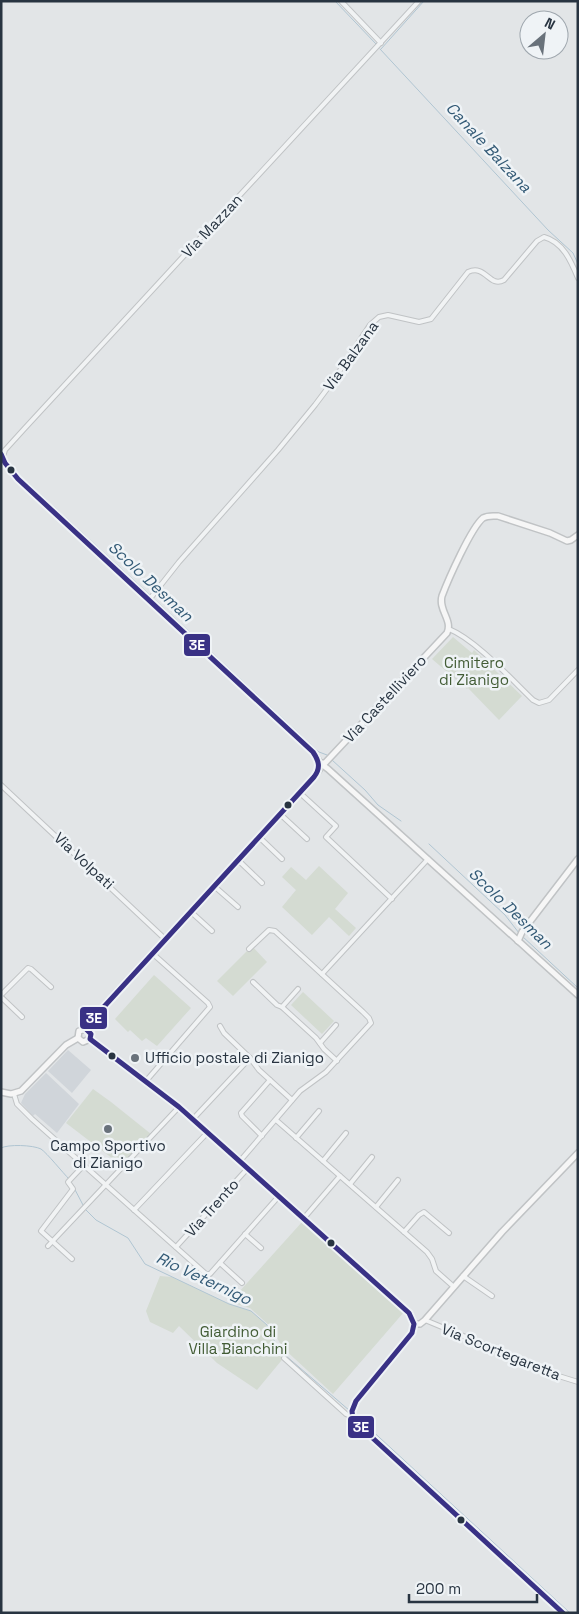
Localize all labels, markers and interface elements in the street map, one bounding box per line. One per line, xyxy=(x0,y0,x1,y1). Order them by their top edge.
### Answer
north arrow xyxy=(519,10,569,60)
text: N xyxy=(542,13,558,34)
water label: Canale Balzana xyxy=(441,98,536,198)
street label: Via Mazzan xyxy=(177,190,246,262)
street label: Via Balzana xyxy=(319,317,383,394)
unlabelled marker xyxy=(6,465,16,475)
water label: Scolo Desman xyxy=(104,537,198,627)
line badge: 3E xyxy=(183,633,211,657)
text: 3E xyxy=(189,636,205,654)
street label: Via Castelliviero xyxy=(339,651,430,747)
park label: Cimitero di Zianigo xyxy=(439,653,509,689)
unlabelled marker xyxy=(283,800,293,810)
street label: Via Volpati xyxy=(50,828,118,893)
water label: Scolo Desman xyxy=(464,863,558,954)
line badge: 3E xyxy=(79,1006,108,1030)
text: 3E xyxy=(86,1009,102,1027)
place label: Ufficio postale di Zianigo xyxy=(145,1048,324,1067)
unlabelled marker xyxy=(107,1051,117,1061)
marker: Ufficio postale di Zianigo xyxy=(129,1052,141,1064)
marker: Campo Sportivo di Zianigo xyxy=(102,1123,114,1135)
place label: Campo Sportivo di Zianigo xyxy=(50,1136,166,1172)
street label: Via Trento xyxy=(181,1175,243,1241)
unlabelled marker xyxy=(326,1238,336,1248)
water label: Rio Veternigo xyxy=(153,1247,256,1310)
street label: Via Scortegaretta xyxy=(439,1319,564,1384)
park label: Giardino di Villa Bianchini xyxy=(189,1322,287,1358)
line badge: 3E xyxy=(347,1415,375,1439)
text: 3E xyxy=(353,1418,369,1436)
unlabelled marker xyxy=(456,1515,466,1525)
scale bar xyxy=(409,1572,536,1604)
text: 200 m xyxy=(416,1579,461,1598)

